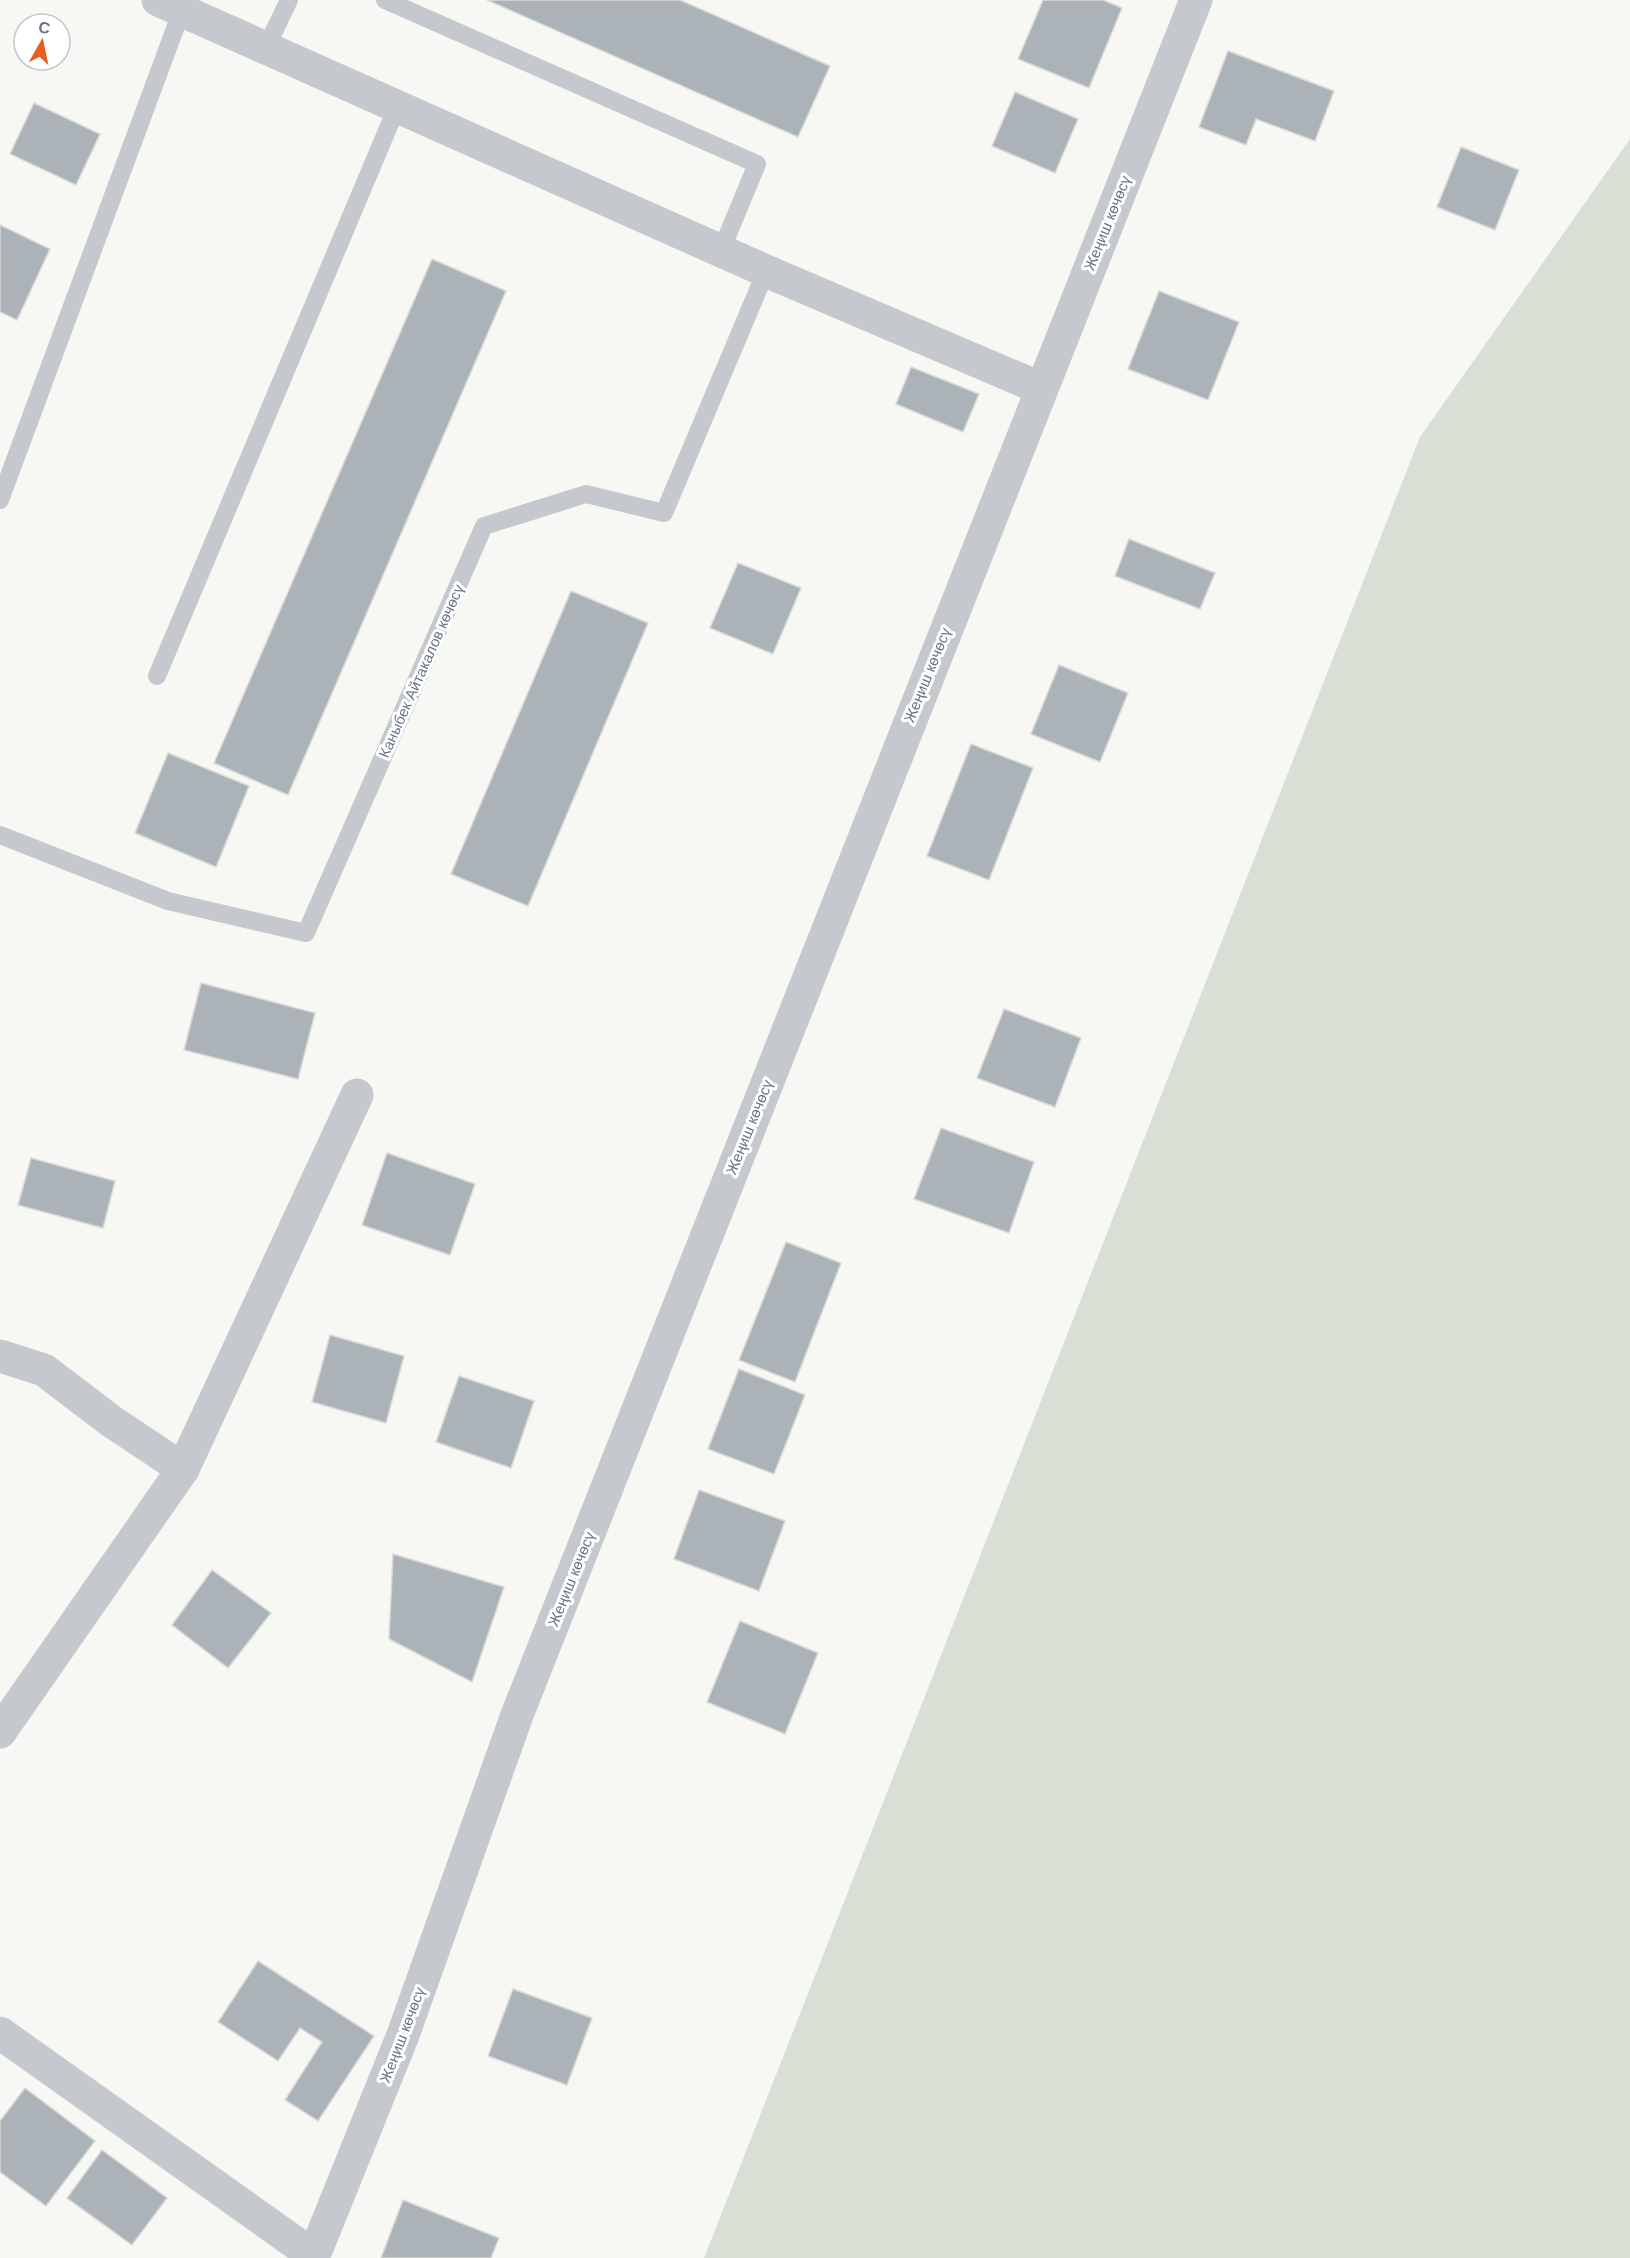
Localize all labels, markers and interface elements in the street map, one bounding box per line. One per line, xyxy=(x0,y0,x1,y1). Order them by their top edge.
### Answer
north arrow xyxy=(12,12,72,72)
text: С xyxy=(37,18,52,37)
street label: Жеңиш көчөсү xyxy=(1080,173,1134,273)
street label: Каныбек Айтакалов көчөсү xyxy=(375,581,467,760)
street label: Жеңиш көчөсү xyxy=(900,625,954,725)
street label: Жеңиш көчөсү xyxy=(722,1077,776,1177)
street label: Жеңиш көчөсү xyxy=(544,1529,598,1629)
street label: Жеңиш көчөсү xyxy=(376,1984,428,2085)

